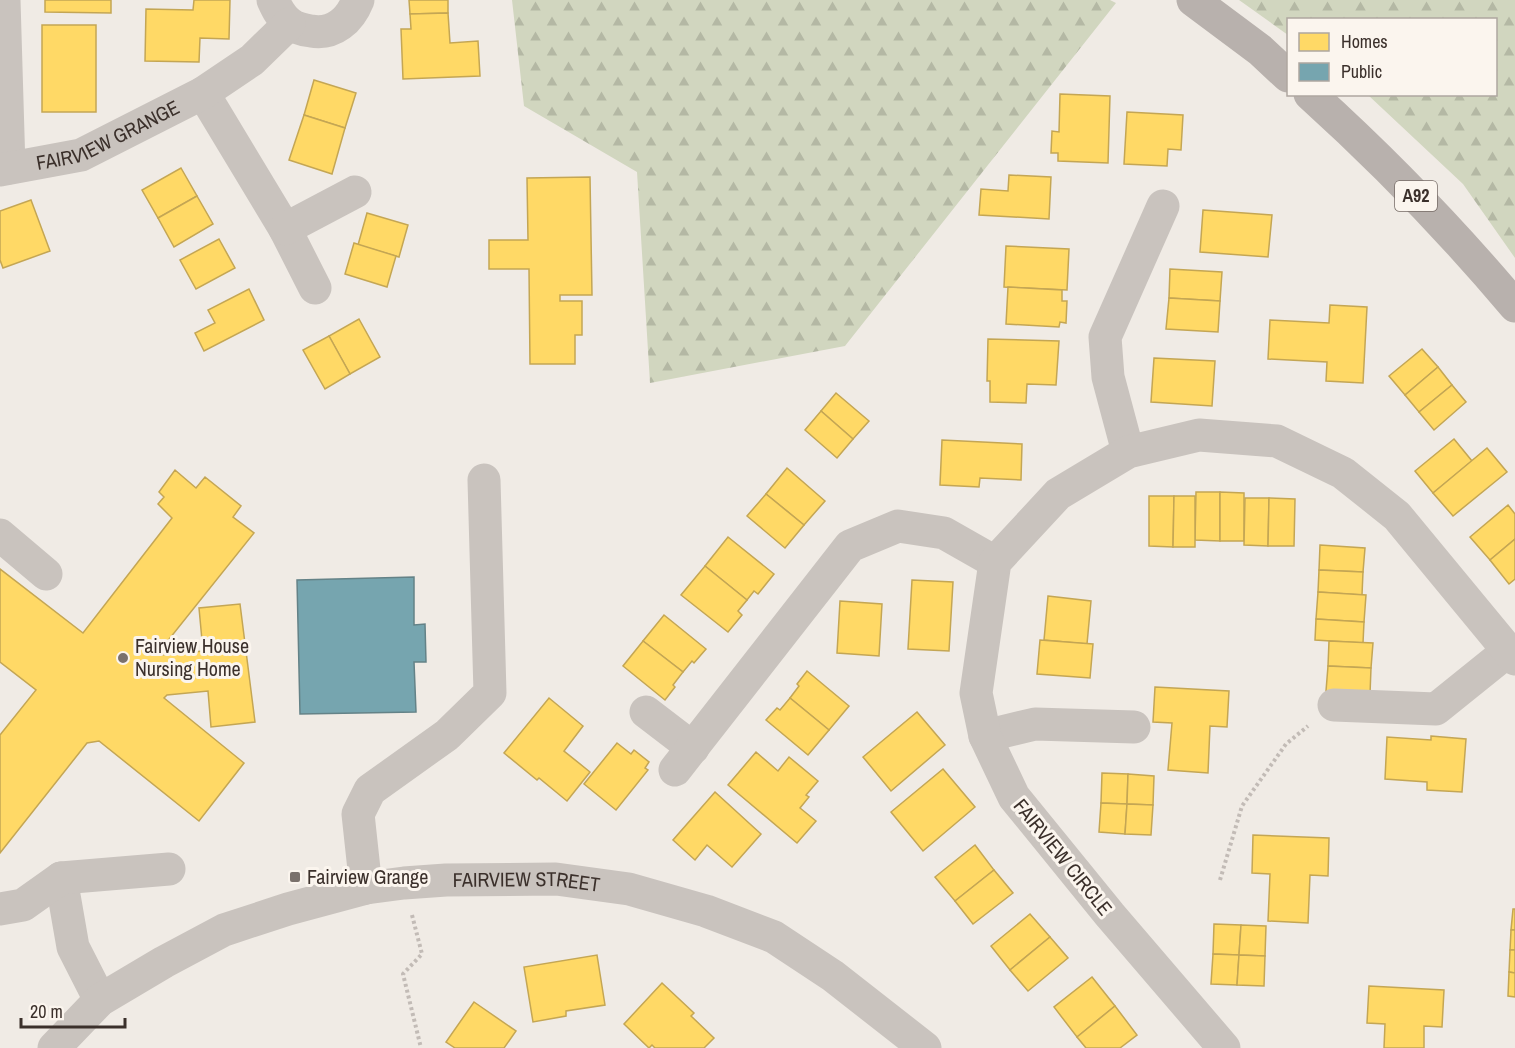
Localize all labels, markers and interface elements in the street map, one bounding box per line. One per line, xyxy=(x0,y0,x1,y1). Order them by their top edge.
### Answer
legend xyxy=(1287,18,1497,96)
text: Homes xyxy=(1341,29,1388,54)
text: Public xyxy=(1341,59,1382,84)
street label: FAIRVIEW GRANGE xyxy=(34,93,184,176)
road number: A92 xyxy=(1395,181,1437,211)
place label: Fairview House Nursing Home xyxy=(135,632,249,682)
marker: Fairview House Nursing Home xyxy=(116,651,130,665)
street label: FAIRVIEW CIRCLE xyxy=(1008,793,1119,921)
place label: Fairview Grange xyxy=(307,863,428,890)
street label: FAIRVIEW STREET xyxy=(453,865,602,898)
marker: Fairview Grange xyxy=(288,870,302,884)
scale bar xyxy=(21,991,124,1029)
text: 20 m xyxy=(30,999,63,1024)

